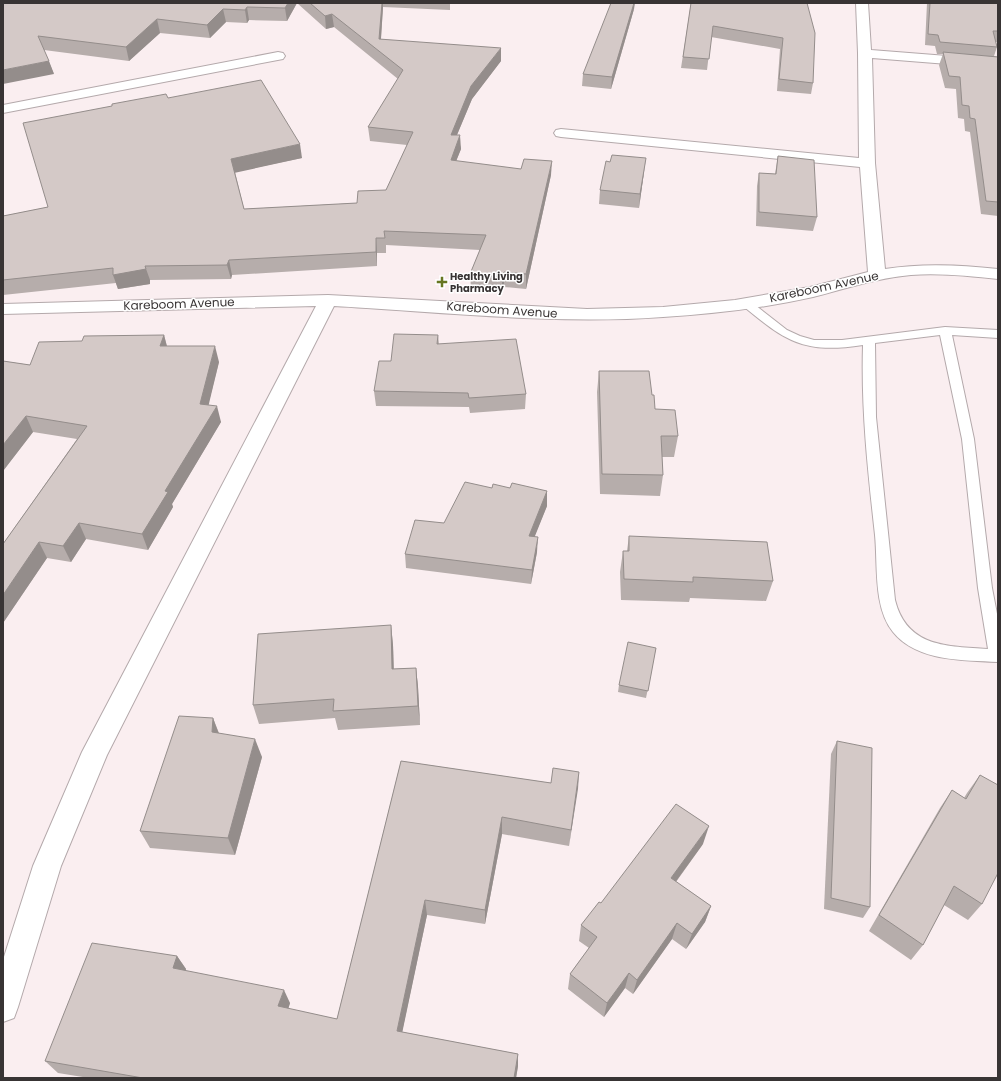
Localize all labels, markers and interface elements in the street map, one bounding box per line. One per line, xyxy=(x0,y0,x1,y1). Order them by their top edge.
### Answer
street label: Kareboom Avenue xyxy=(768,267,880,306)
place label: Healthy Living Pharmacy xyxy=(450,269,523,296)
marker: Healthy Living Pharmacy xyxy=(437,277,447,287)
street label: Kareboom Avenue xyxy=(123,293,235,314)
street label: Kareboom Avenue xyxy=(446,297,558,322)

